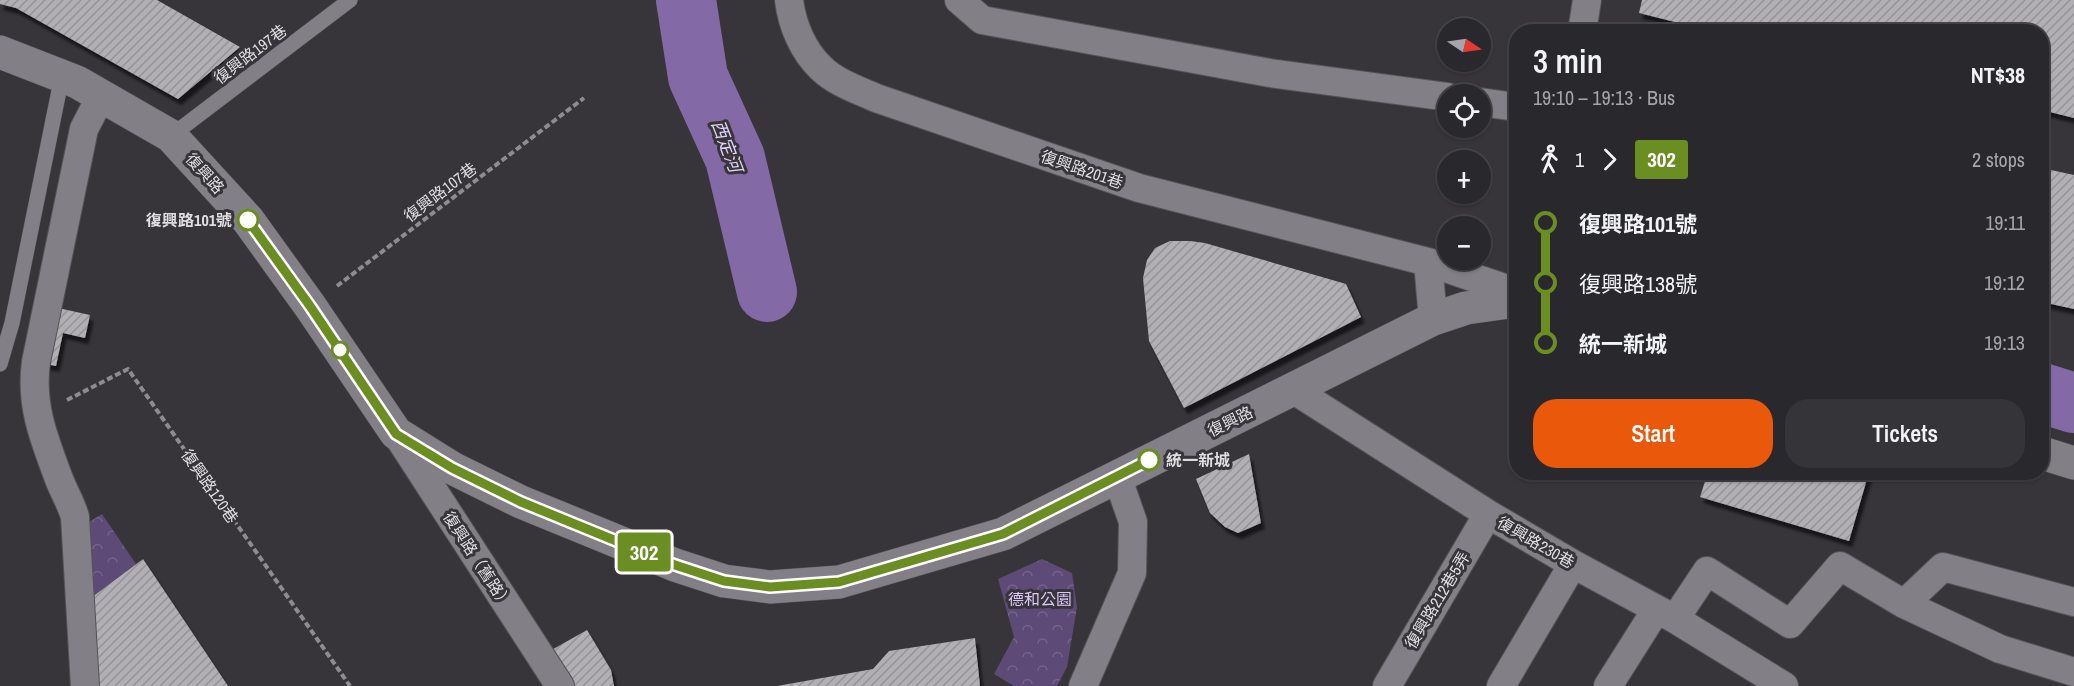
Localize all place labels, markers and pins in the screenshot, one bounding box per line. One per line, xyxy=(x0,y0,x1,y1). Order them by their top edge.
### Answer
place label: 復興路101號 xyxy=(146,209,232,231)
marker: 復興路101號 xyxy=(237,209,259,231)
unlabelled marker xyxy=(331,341,349,359)
marker: 統一新城 xyxy=(1138,449,1160,471)
place label: 統一新城 xyxy=(1166,449,1230,471)

